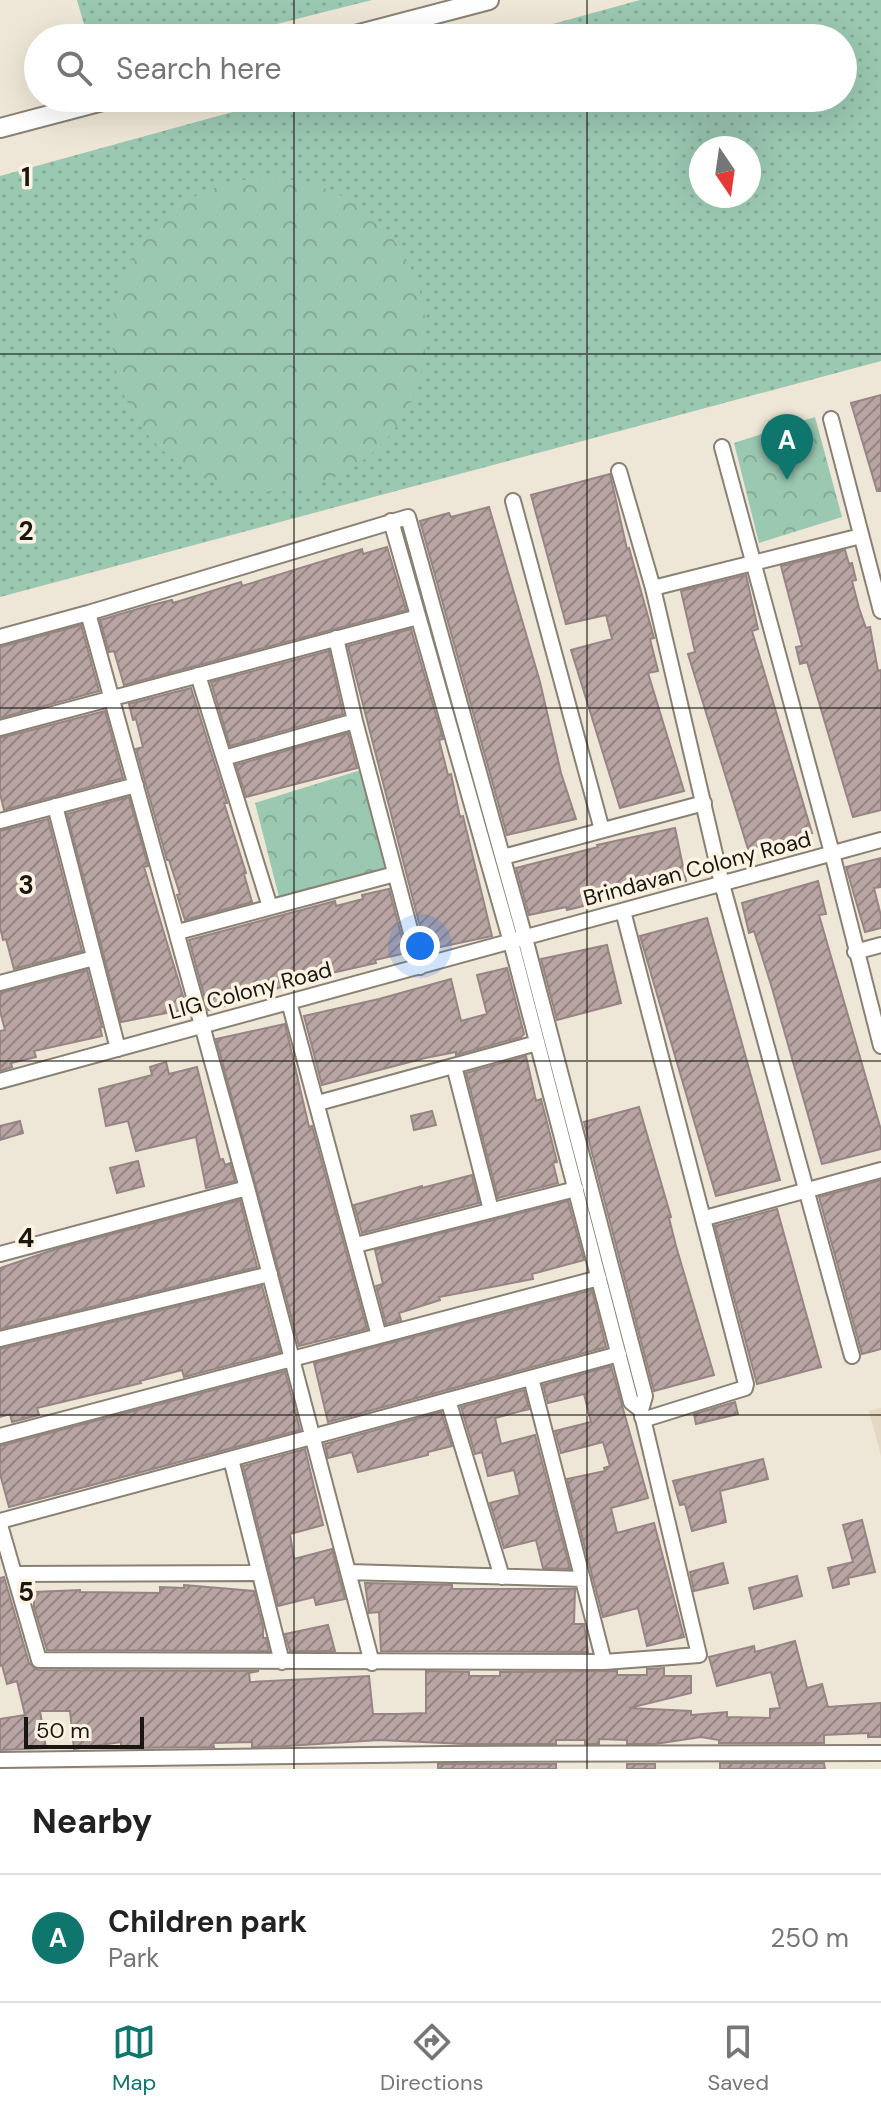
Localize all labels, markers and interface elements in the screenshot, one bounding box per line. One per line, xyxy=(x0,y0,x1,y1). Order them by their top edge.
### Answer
search box xyxy=(24,24,857,112)
icon: search xyxy=(52,46,96,90)
text: Search here xyxy=(116,49,282,88)
north arrow xyxy=(689,136,761,208)
text: 1 xyxy=(21,160,31,194)
pin: A xyxy=(761,414,813,480)
text: 2 xyxy=(18,514,34,548)
street label: Brindavan Colony Road xyxy=(580,824,814,913)
text: 3 xyxy=(18,868,34,902)
your location xyxy=(400,926,440,966)
street label: LIG Colony Road xyxy=(165,955,335,1026)
text: 4 xyxy=(18,1221,34,1255)
text: 5 xyxy=(18,1575,34,1609)
scale bar xyxy=(24,1713,144,1749)
text: 50 m xyxy=(36,1716,90,1745)
text: Nearby xyxy=(32,1799,152,1844)
text: Children park xyxy=(108,1902,307,1941)
text: A xyxy=(49,1921,67,1955)
text: 250 m xyxy=(770,1921,849,1955)
text: Park xyxy=(108,1941,159,1975)
tab: Map xyxy=(112,2020,156,2097)
tab: Directions xyxy=(380,2020,484,2097)
tab: Saved xyxy=(707,2020,769,2097)

